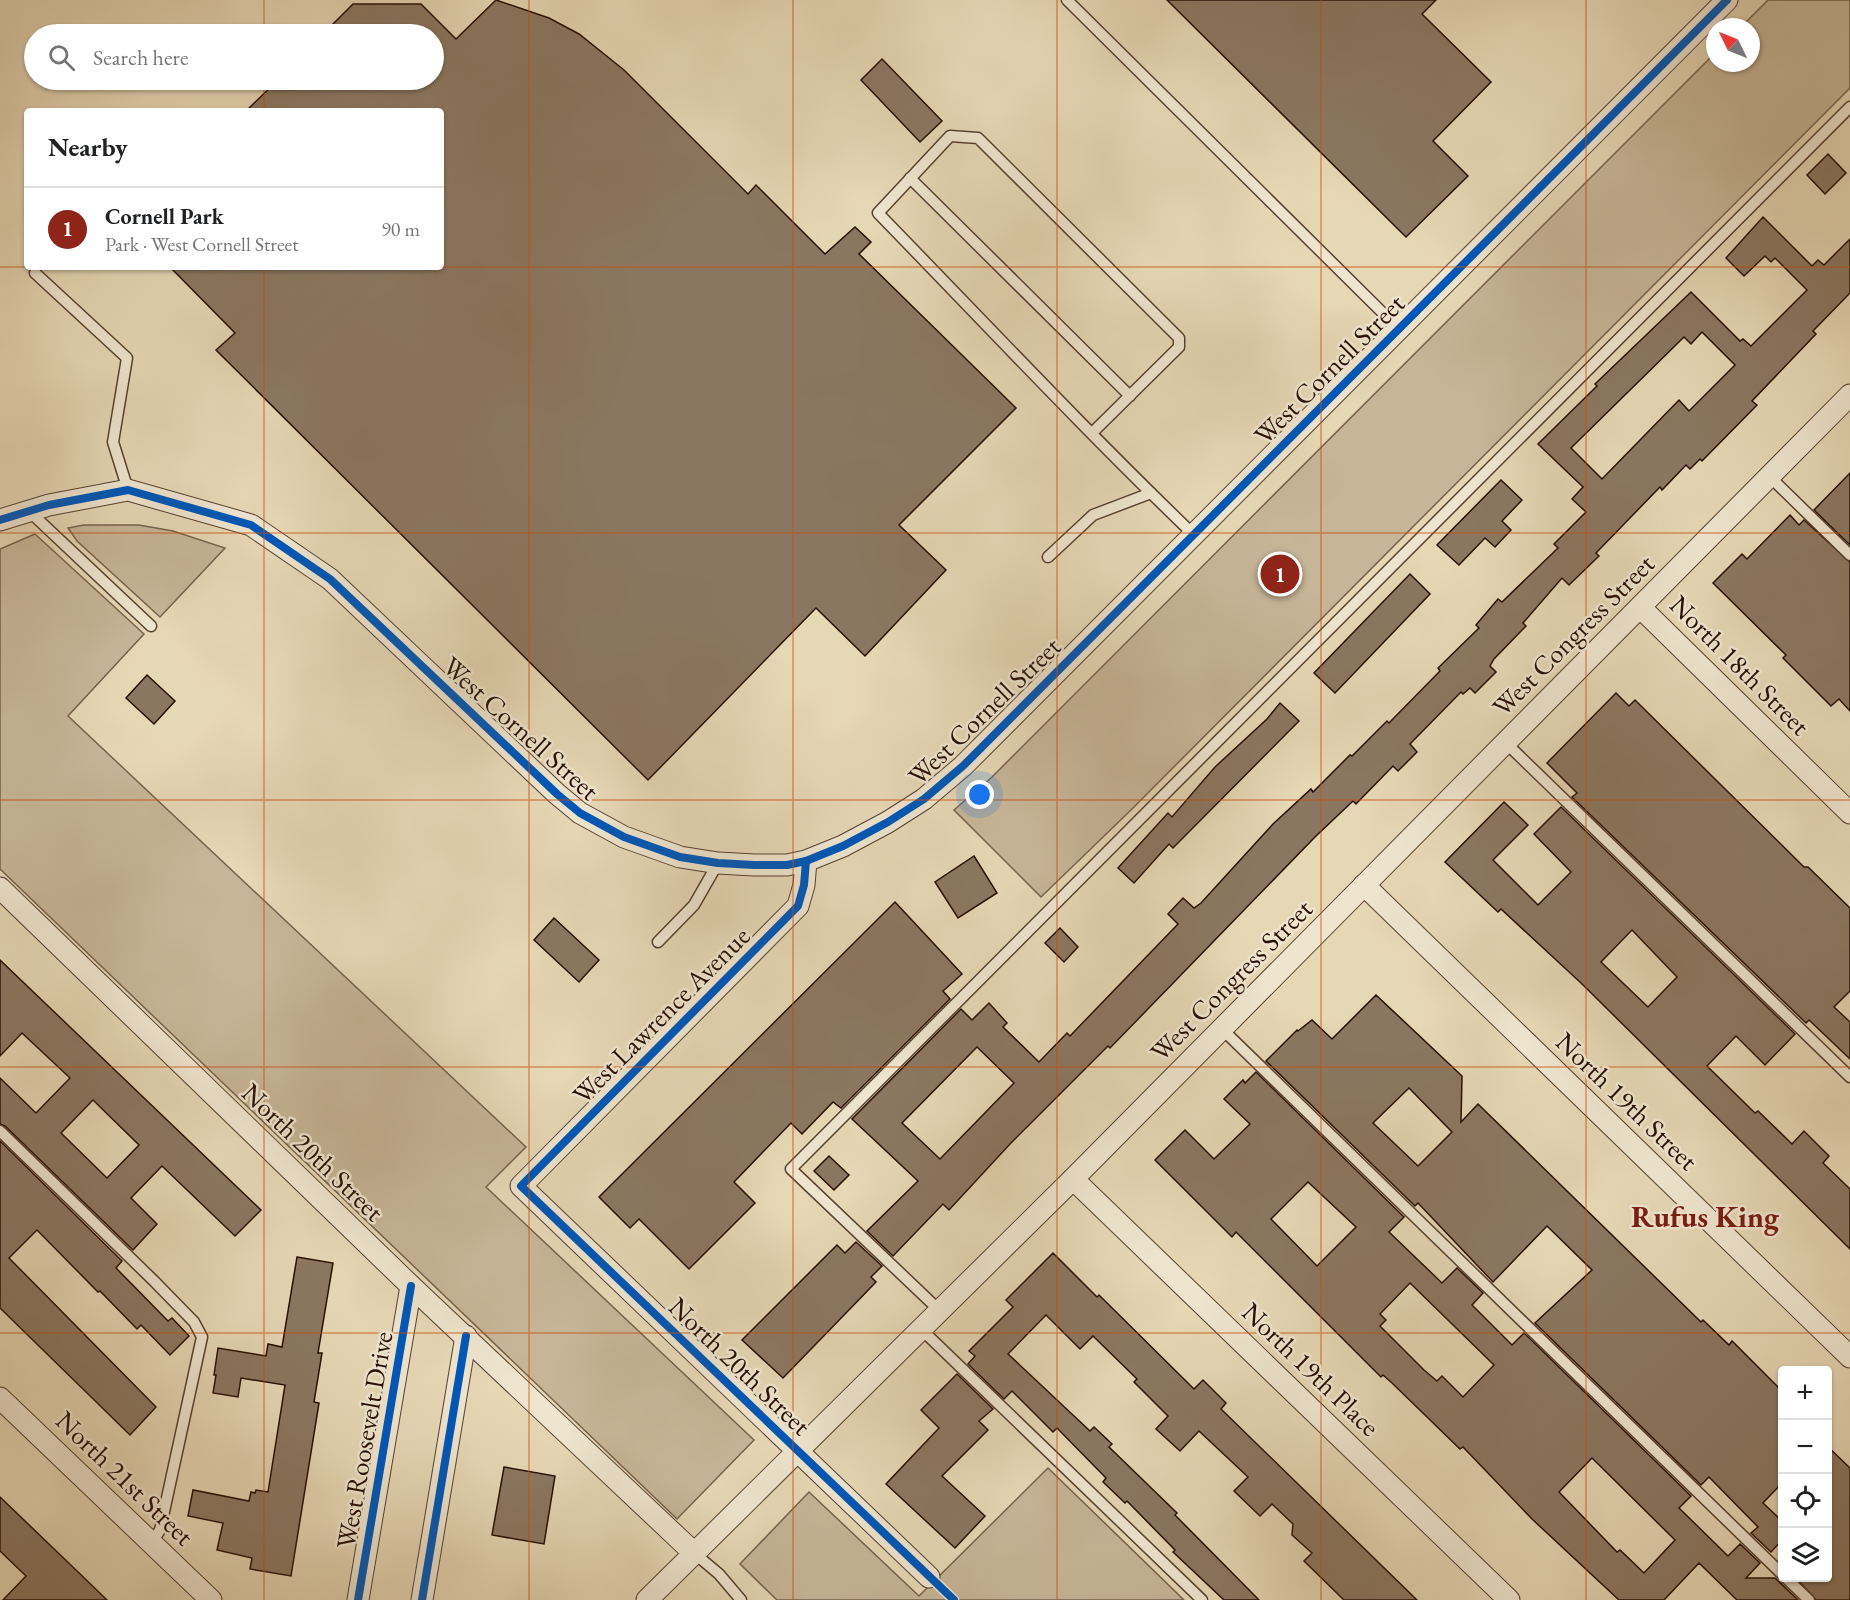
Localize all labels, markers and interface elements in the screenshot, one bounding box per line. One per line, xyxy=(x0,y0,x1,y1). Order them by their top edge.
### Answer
north arrow xyxy=(1706,18,1760,72)
search box xyxy=(24,24,444,90)
icon: search xyxy=(45,41,78,74)
text: Search here xyxy=(93,43,188,72)
text: Nearby xyxy=(48,130,128,164)
text: Cornell Park xyxy=(105,202,224,231)
text: 1 xyxy=(62,216,73,242)
text: 90 m xyxy=(381,216,420,242)
text: Park · West Cornell Street xyxy=(105,231,299,257)
street label: West Cornell Street xyxy=(1246,286,1412,452)
street label: West Congress Street xyxy=(1484,546,1662,724)
pin: 1 xyxy=(1260,552,1300,596)
street label: North 18th Street xyxy=(1662,587,1818,743)
street label: West Cornell Street xyxy=(900,629,1068,793)
street label: West Cornell Street xyxy=(435,648,607,808)
your location xyxy=(965,780,994,809)
street label: West Congress Street xyxy=(1142,891,1320,1069)
street label: West Lawrence Avenue xyxy=(565,919,757,1111)
street label: North 19th Street xyxy=(1548,1024,1706,1178)
street label: North 20th Street xyxy=(234,1075,392,1229)
district label: Rufus King xyxy=(1631,1197,1780,1236)
street label: North 20th Street xyxy=(661,1289,819,1443)
street label: North 19th Place xyxy=(1235,1294,1387,1444)
street label: West Roosevelt Drive xyxy=(328,1329,400,1551)
map controls xyxy=(1778,1366,1832,1582)
button: + xyxy=(1778,1366,1832,1420)
street label: North 21st Street xyxy=(48,1403,202,1553)
button: − xyxy=(1778,1420,1832,1474)
button: locate xyxy=(1778,1474,1832,1528)
button: layers xyxy=(1778,1528,1832,1582)

